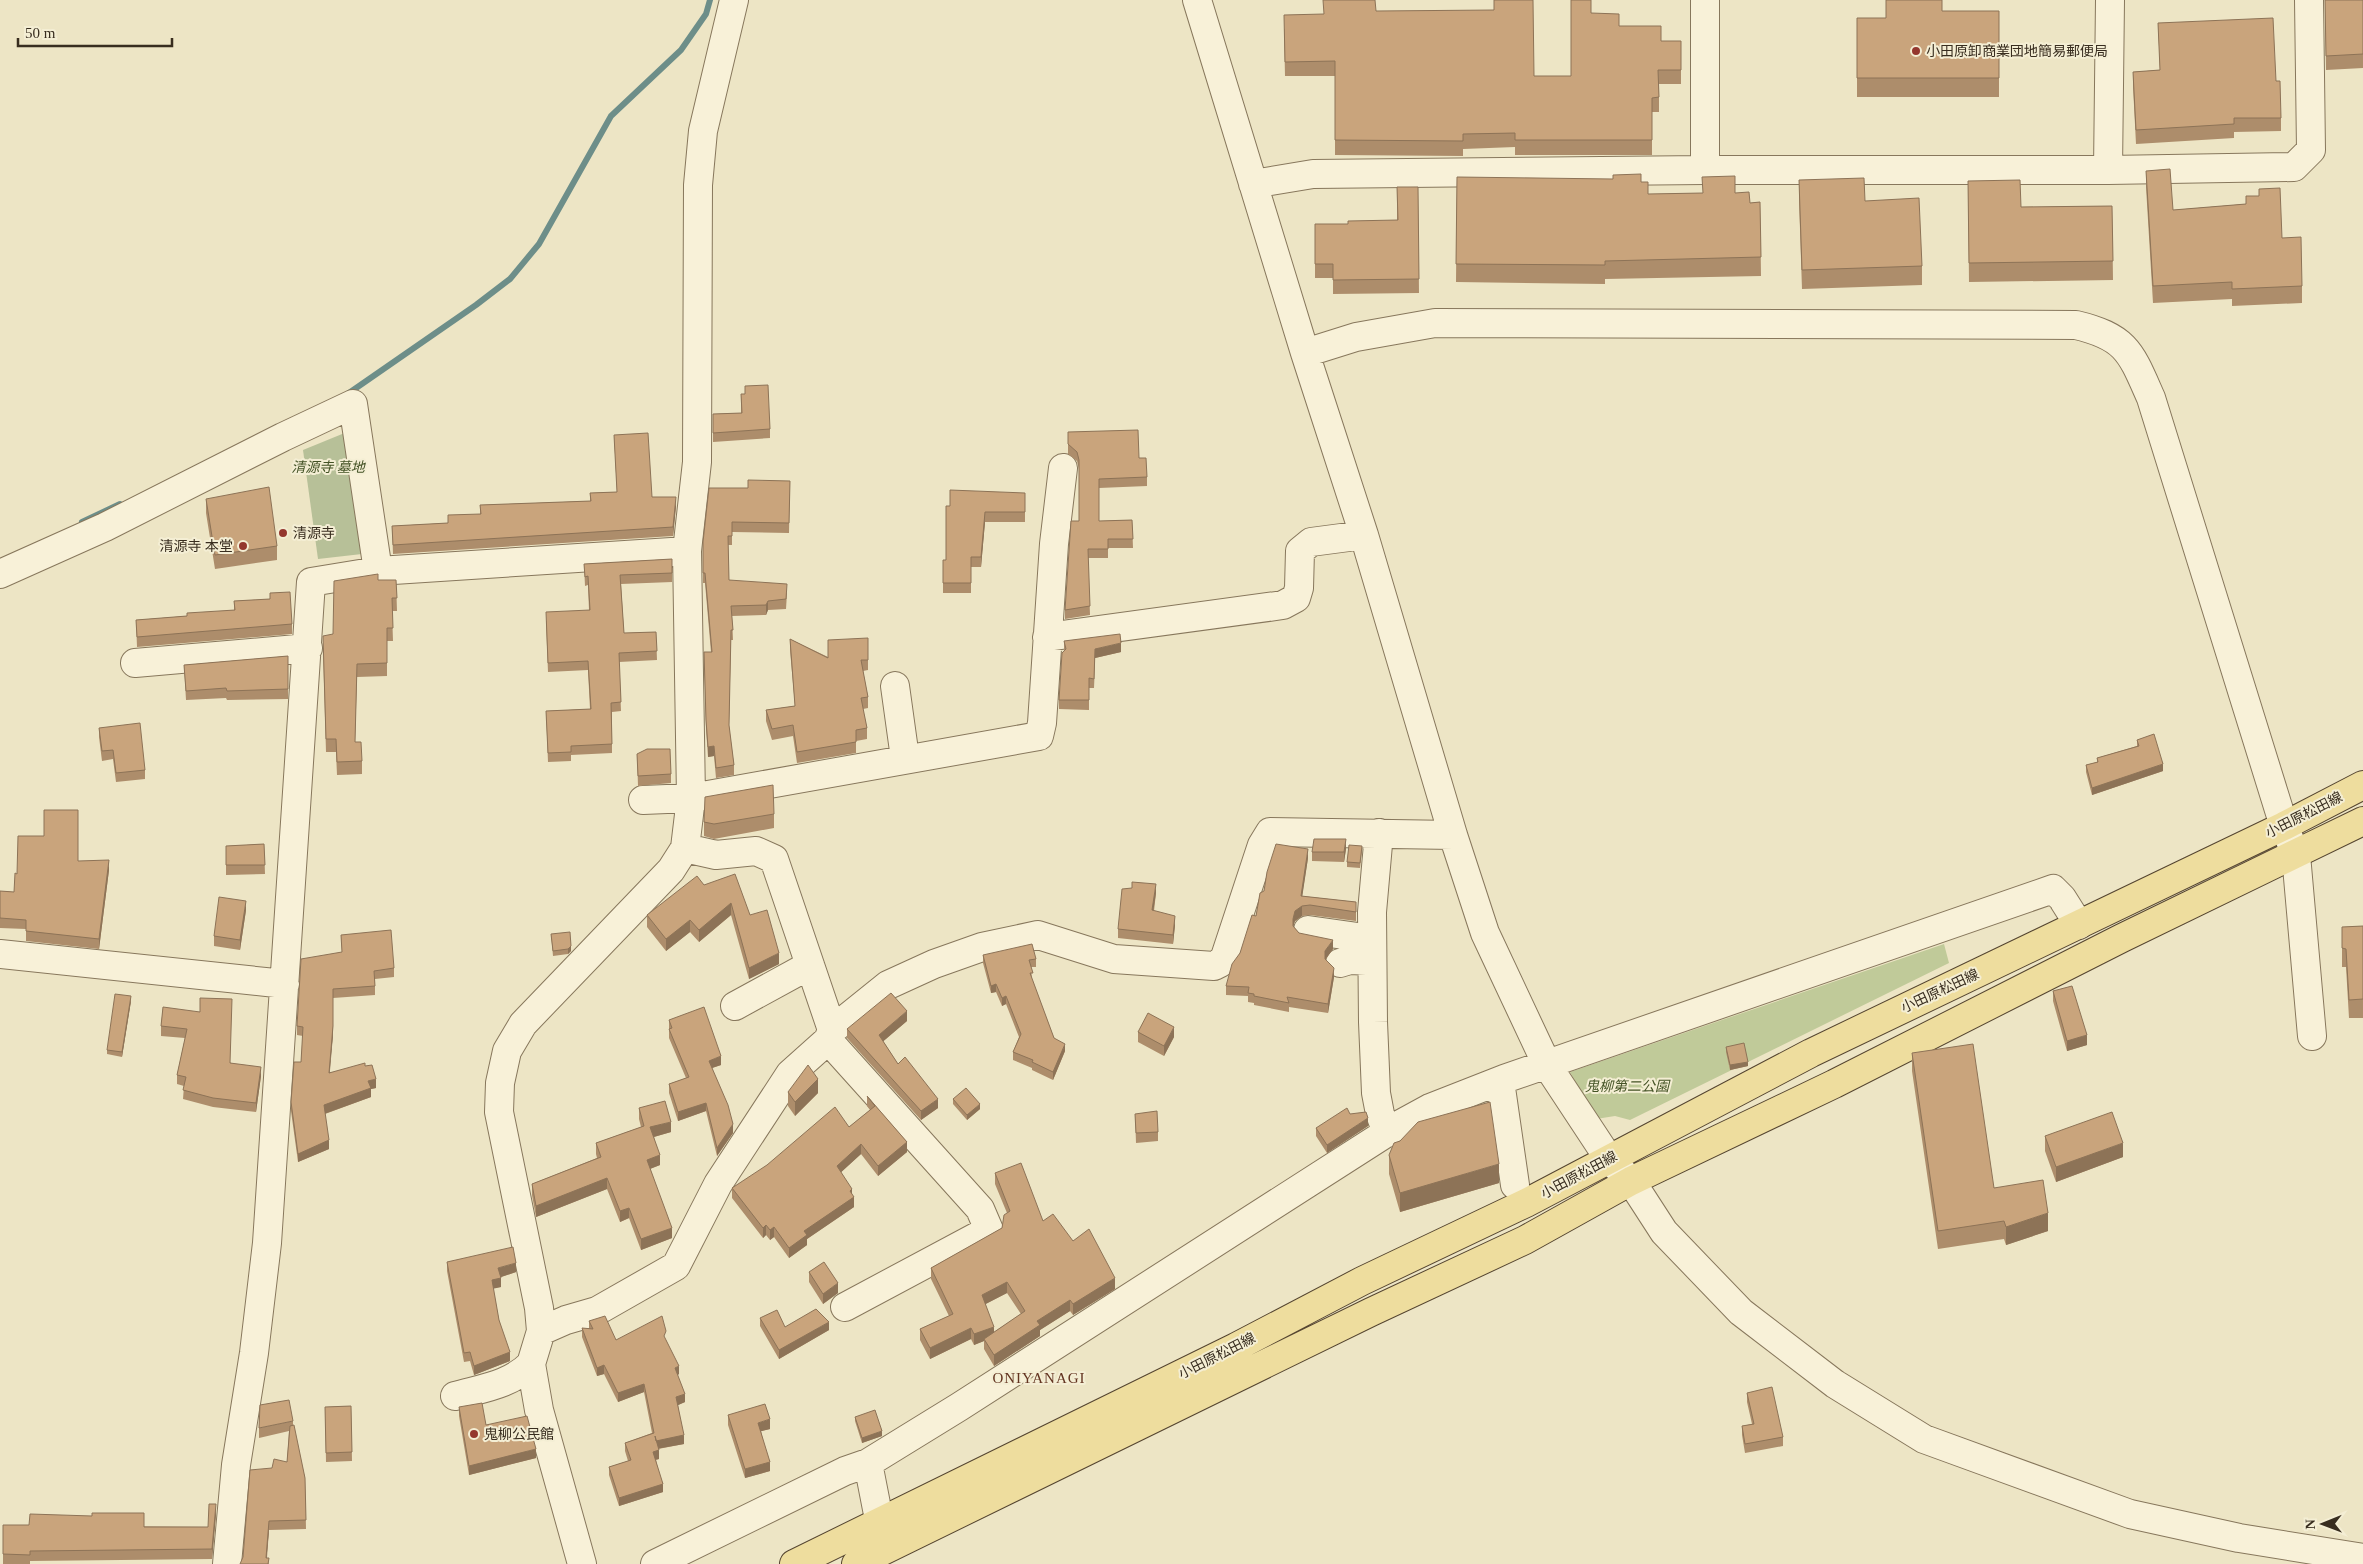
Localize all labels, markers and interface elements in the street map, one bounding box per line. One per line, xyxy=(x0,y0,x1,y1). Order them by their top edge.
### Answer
scale bar xyxy=(18,15,171,47)
text: 50 m xyxy=(25,25,56,41)
place label: 小田原卸商業団地簡易郵便局 xyxy=(1926,44,2108,59)
marker: 小田原卸商業団地簡易郵便局 xyxy=(1910,45,1922,57)
park label: 清源寺 墓地 xyxy=(291,460,367,475)
place label: 清源寺 xyxy=(293,526,335,541)
marker: 清源寺 xyxy=(277,527,289,539)
place label: 清源寺 本堂 xyxy=(160,539,233,554)
marker: 清源寺 本堂 xyxy=(237,540,249,552)
street label: 小田原松田線 xyxy=(2263,789,2345,841)
street label: 小田原松田線 xyxy=(1899,966,1981,1016)
park label: 鬼柳第二公園 xyxy=(1585,1079,1671,1094)
street label: 小田原松田線 xyxy=(1538,1149,1620,1201)
street label: 小田原松田線 xyxy=(1176,1330,1258,1382)
district label: ONIYANAGI xyxy=(992,1370,1086,1386)
place label: 鬼柳公民館 xyxy=(484,1426,554,1442)
marker: 鬼柳公民館 xyxy=(468,1428,480,1440)
north arrow xyxy=(2298,1499,2348,1549)
text: N xyxy=(2303,1519,2318,1529)

